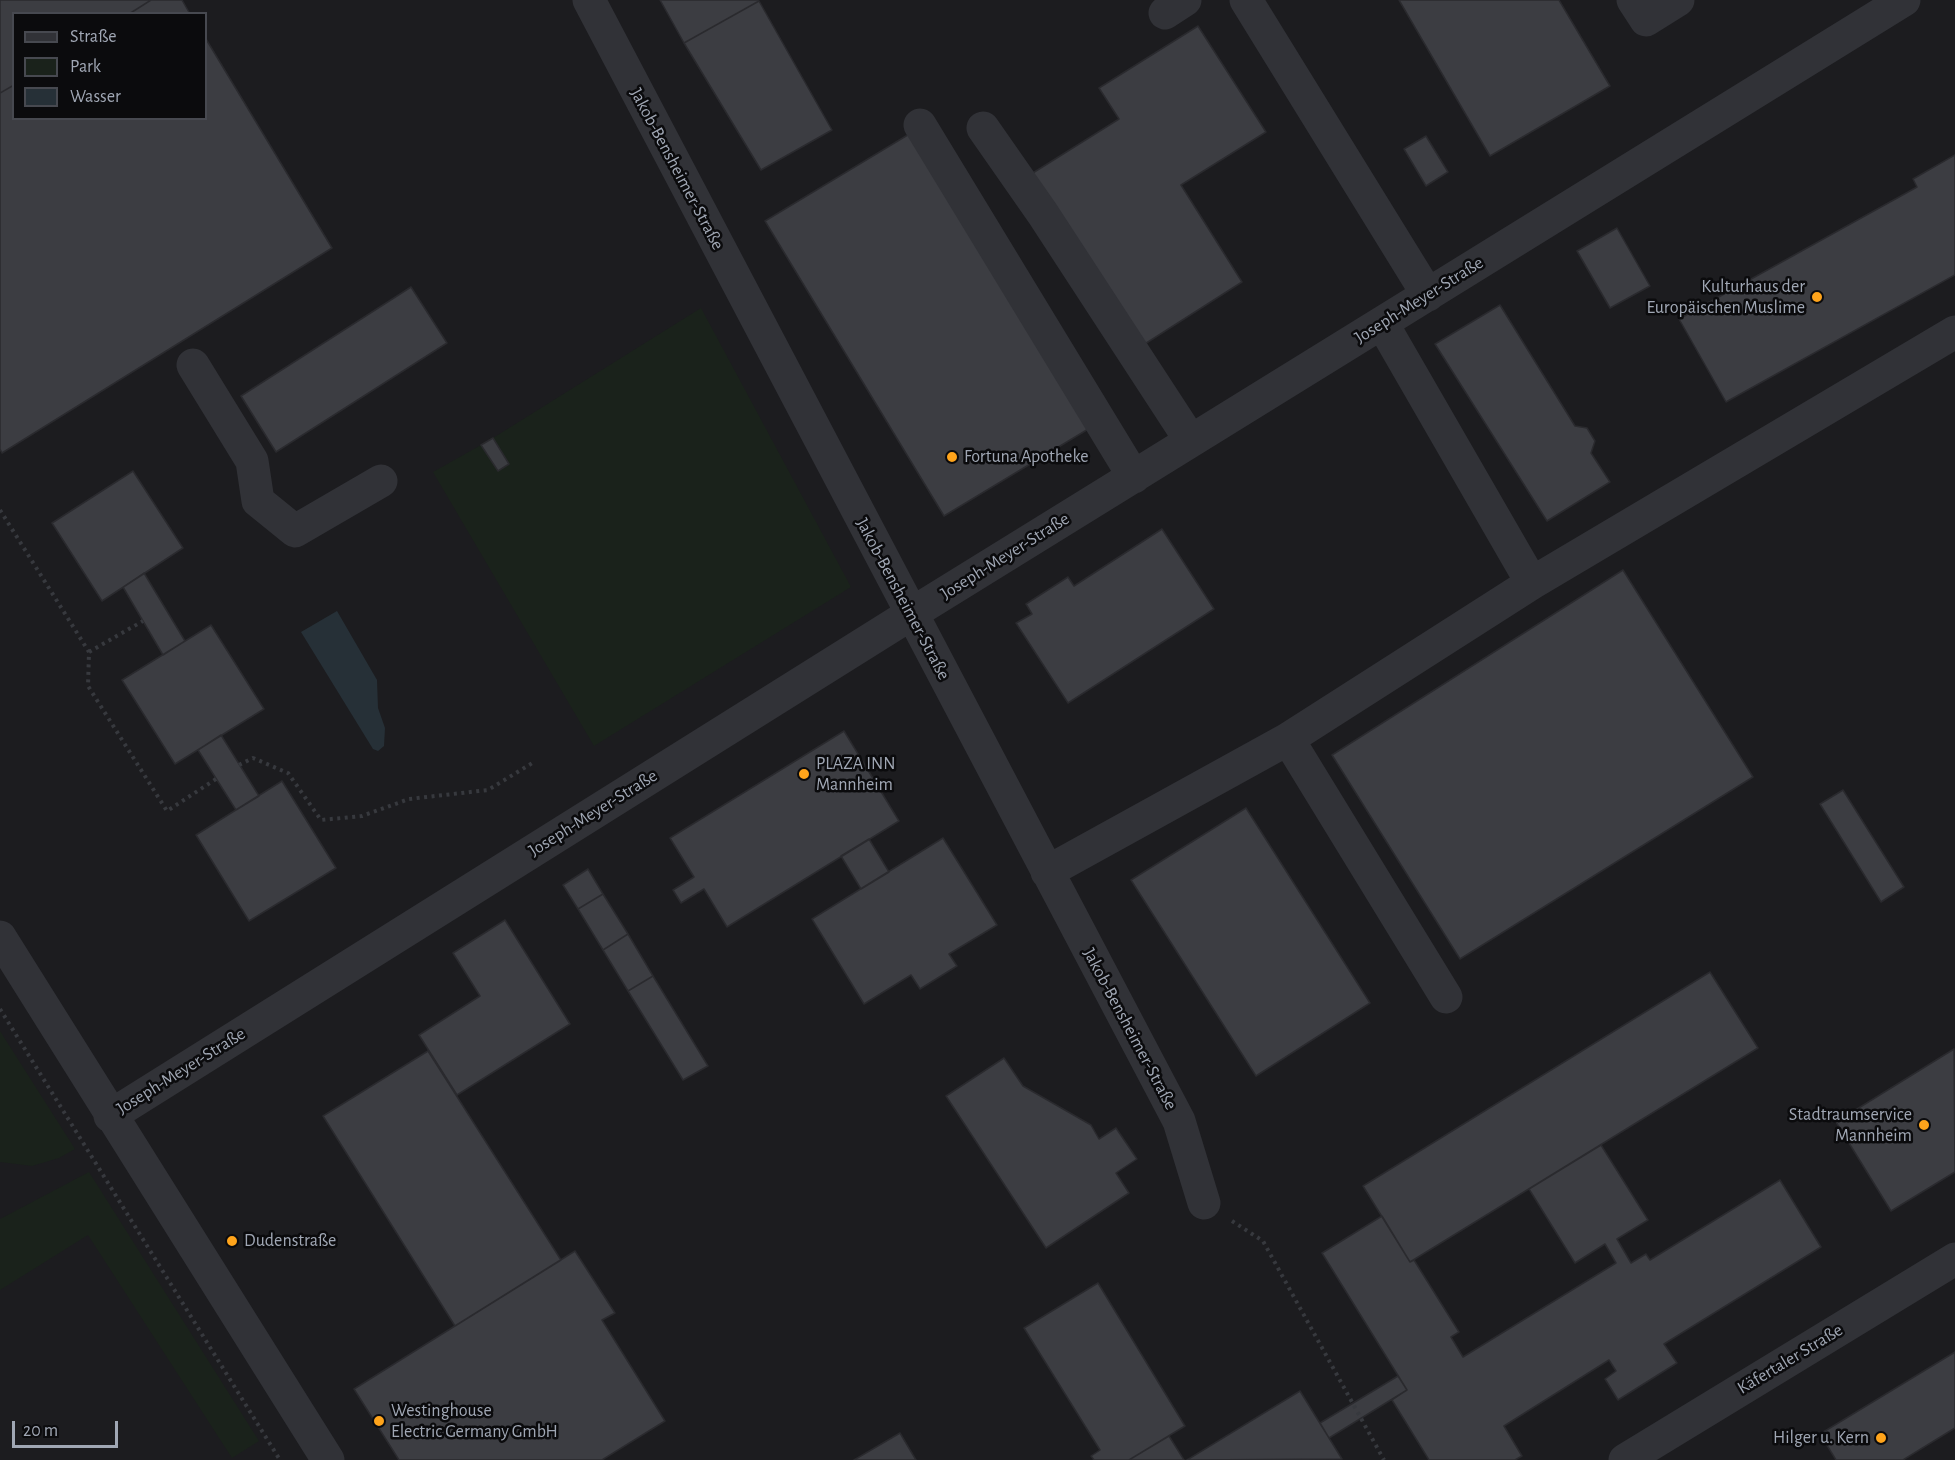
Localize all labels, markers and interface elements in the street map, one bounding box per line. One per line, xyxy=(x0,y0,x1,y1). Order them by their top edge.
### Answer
legend xyxy=(12,12,207,120)
text: Straße xyxy=(70,28,116,46)
text: Park xyxy=(70,58,101,76)
street label: Jakob-Bensheimer-Straße xyxy=(625,84,729,254)
text: Wasser xyxy=(70,88,121,106)
street label: Joseph-Meyer-Straße xyxy=(1351,252,1487,348)
place label: Kulturhaus der Europäischen Muslime xyxy=(1647,276,1805,318)
marker: Kulturhaus der Europäischen Muslime xyxy=(1810,290,1824,304)
place label: Fortuna Apotheke xyxy=(964,446,1089,468)
marker: Fortuna Apotheke xyxy=(945,450,959,464)
street label: Joseph-Meyer-Straße xyxy=(937,508,1073,604)
street label: Jakob-Bensheimer-Straße xyxy=(851,514,955,684)
place label: PLAZA INN Mannheim xyxy=(816,753,896,795)
street label: Joseph-Meyer-Straße xyxy=(525,765,661,861)
marker: PLAZA INN Mannheim xyxy=(797,767,811,781)
street label: Jakob-Bensheimer-Straße xyxy=(1078,944,1182,1114)
street label: Joseph-Meyer-Straße xyxy=(113,1023,249,1119)
place label: Stadtraumservice Mannheim xyxy=(1789,1104,1912,1146)
marker: Stadtraumservice Mannheim xyxy=(1917,1118,1931,1132)
place label: Dudenstraße xyxy=(244,1230,336,1252)
marker: Dudenstraße xyxy=(225,1234,239,1248)
street label: Käfertaler Straße xyxy=(1733,1319,1847,1399)
place label: Westinghouse Electric Germany GmbH xyxy=(391,1400,558,1442)
scale bar xyxy=(15,1409,122,1447)
marker: Westinghouse Electric Germany GmbH xyxy=(372,1414,386,1428)
text: 20 m xyxy=(23,1422,58,1440)
place label: Hilger u. Kern xyxy=(1773,1427,1869,1449)
marker: Hilger u. Kern xyxy=(1874,1431,1888,1445)

